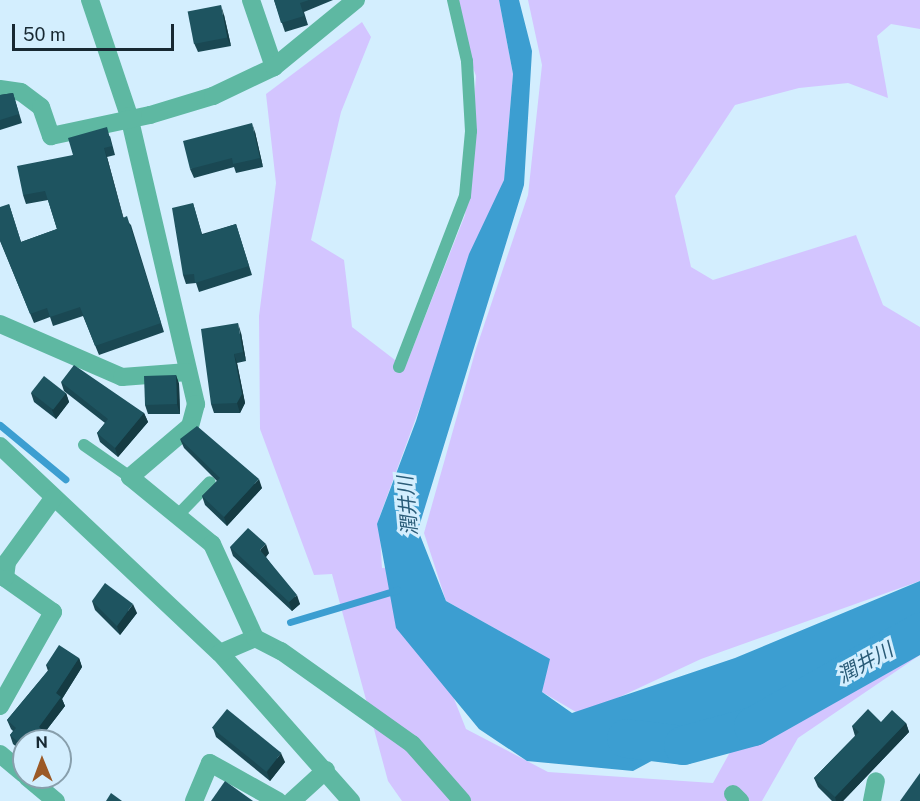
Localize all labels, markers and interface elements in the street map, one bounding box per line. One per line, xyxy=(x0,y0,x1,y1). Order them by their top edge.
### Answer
scale bar xyxy=(15,12,177,50)
text: 50 m xyxy=(23,24,66,45)
water label: 潤井川 xyxy=(393,475,423,537)
water label: 潤井川 xyxy=(833,638,897,688)
north arrow xyxy=(12,729,72,789)
text: N xyxy=(35,733,48,752)

